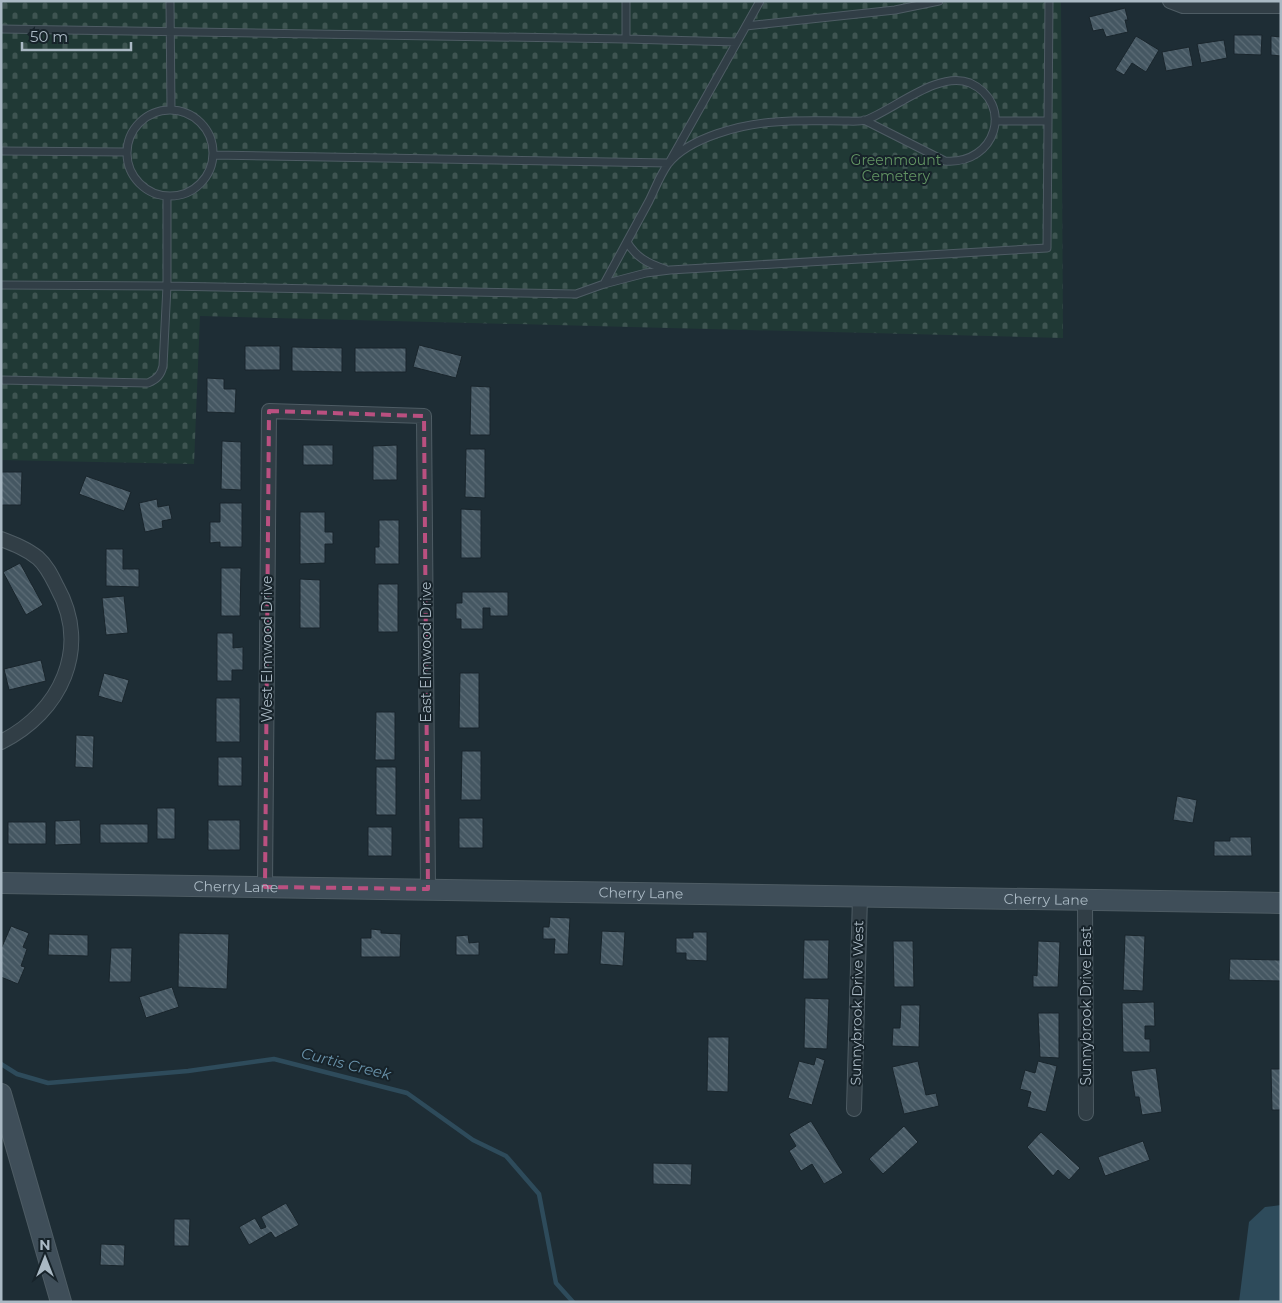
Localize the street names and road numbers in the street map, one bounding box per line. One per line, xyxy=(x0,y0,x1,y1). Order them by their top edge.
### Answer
street label: West Elmwood Drive xyxy=(258,576,276,722)
street label: East Elmwood Drive xyxy=(417,581,435,723)
street label: Cherry Lane xyxy=(194,877,278,896)
street label: Cherry Lane xyxy=(598,883,683,903)
street label: Cherry Lane xyxy=(1003,890,1088,909)
street label: Sunnybrook Drive West xyxy=(847,920,867,1086)
street label: Sunnybrook Drive East xyxy=(1077,926,1095,1086)

